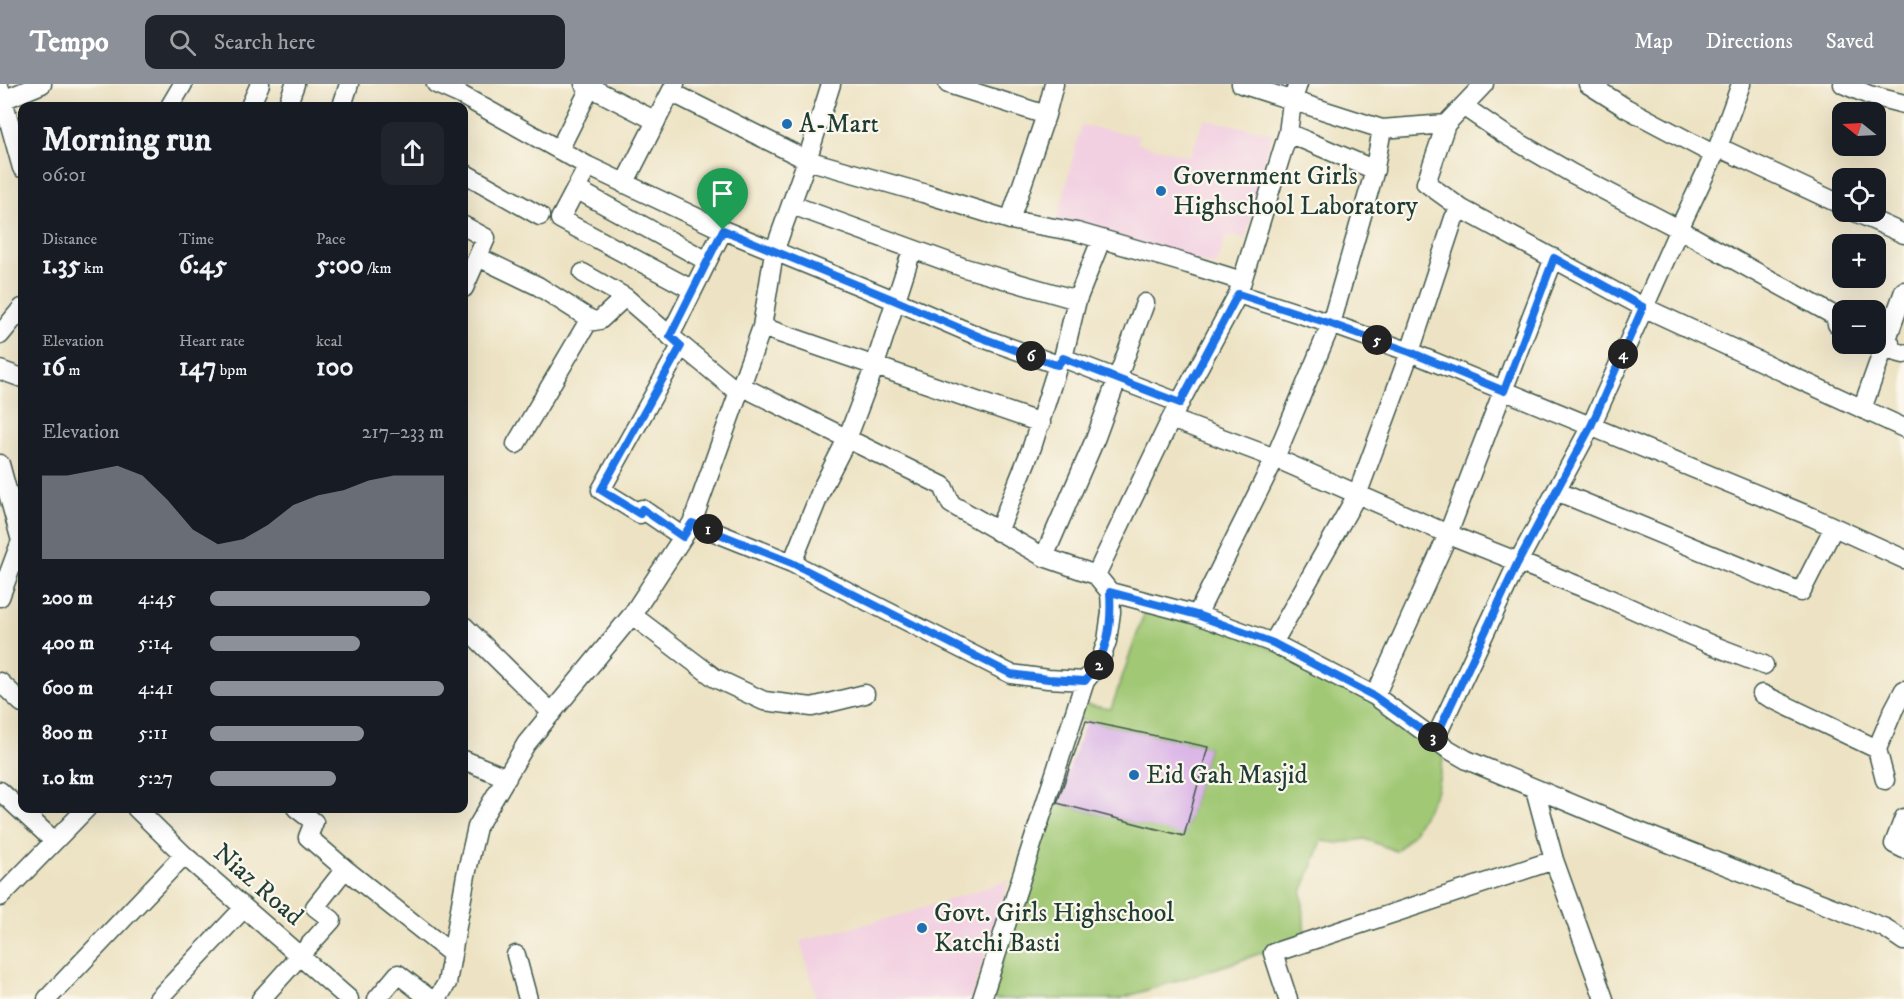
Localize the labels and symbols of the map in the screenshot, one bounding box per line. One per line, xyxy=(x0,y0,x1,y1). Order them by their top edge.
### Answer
north arrow xyxy=(1832,102,1886,156)
place label: A-Mart xyxy=(799,108,879,141)
marker: A-Mart xyxy=(780,117,794,131)
place label: Government Girls Highschool Laboratory xyxy=(1173,160,1419,223)
pin xyxy=(697,168,748,230)
marker: Government Girls Highschool Laboratory xyxy=(1154,184,1168,198)
pin: 5 xyxy=(1362,325,1392,355)
pin: 4 xyxy=(1608,339,1638,369)
pin: 6 xyxy=(1016,341,1046,371)
pin: 1 xyxy=(693,514,723,544)
pin: 2 xyxy=(1084,650,1114,680)
pin: 3 xyxy=(1418,722,1448,752)
place label: Eid Gah Masjid xyxy=(1146,759,1307,792)
marker: Eid Gah Masjid xyxy=(1127,768,1141,782)
street label: Niaz Road xyxy=(206,837,310,933)
place label: Govt. Girls Highschool Katchi Basti xyxy=(934,897,1174,960)
marker: Govt. Girls Highschool Katchi Basti xyxy=(915,921,929,935)

